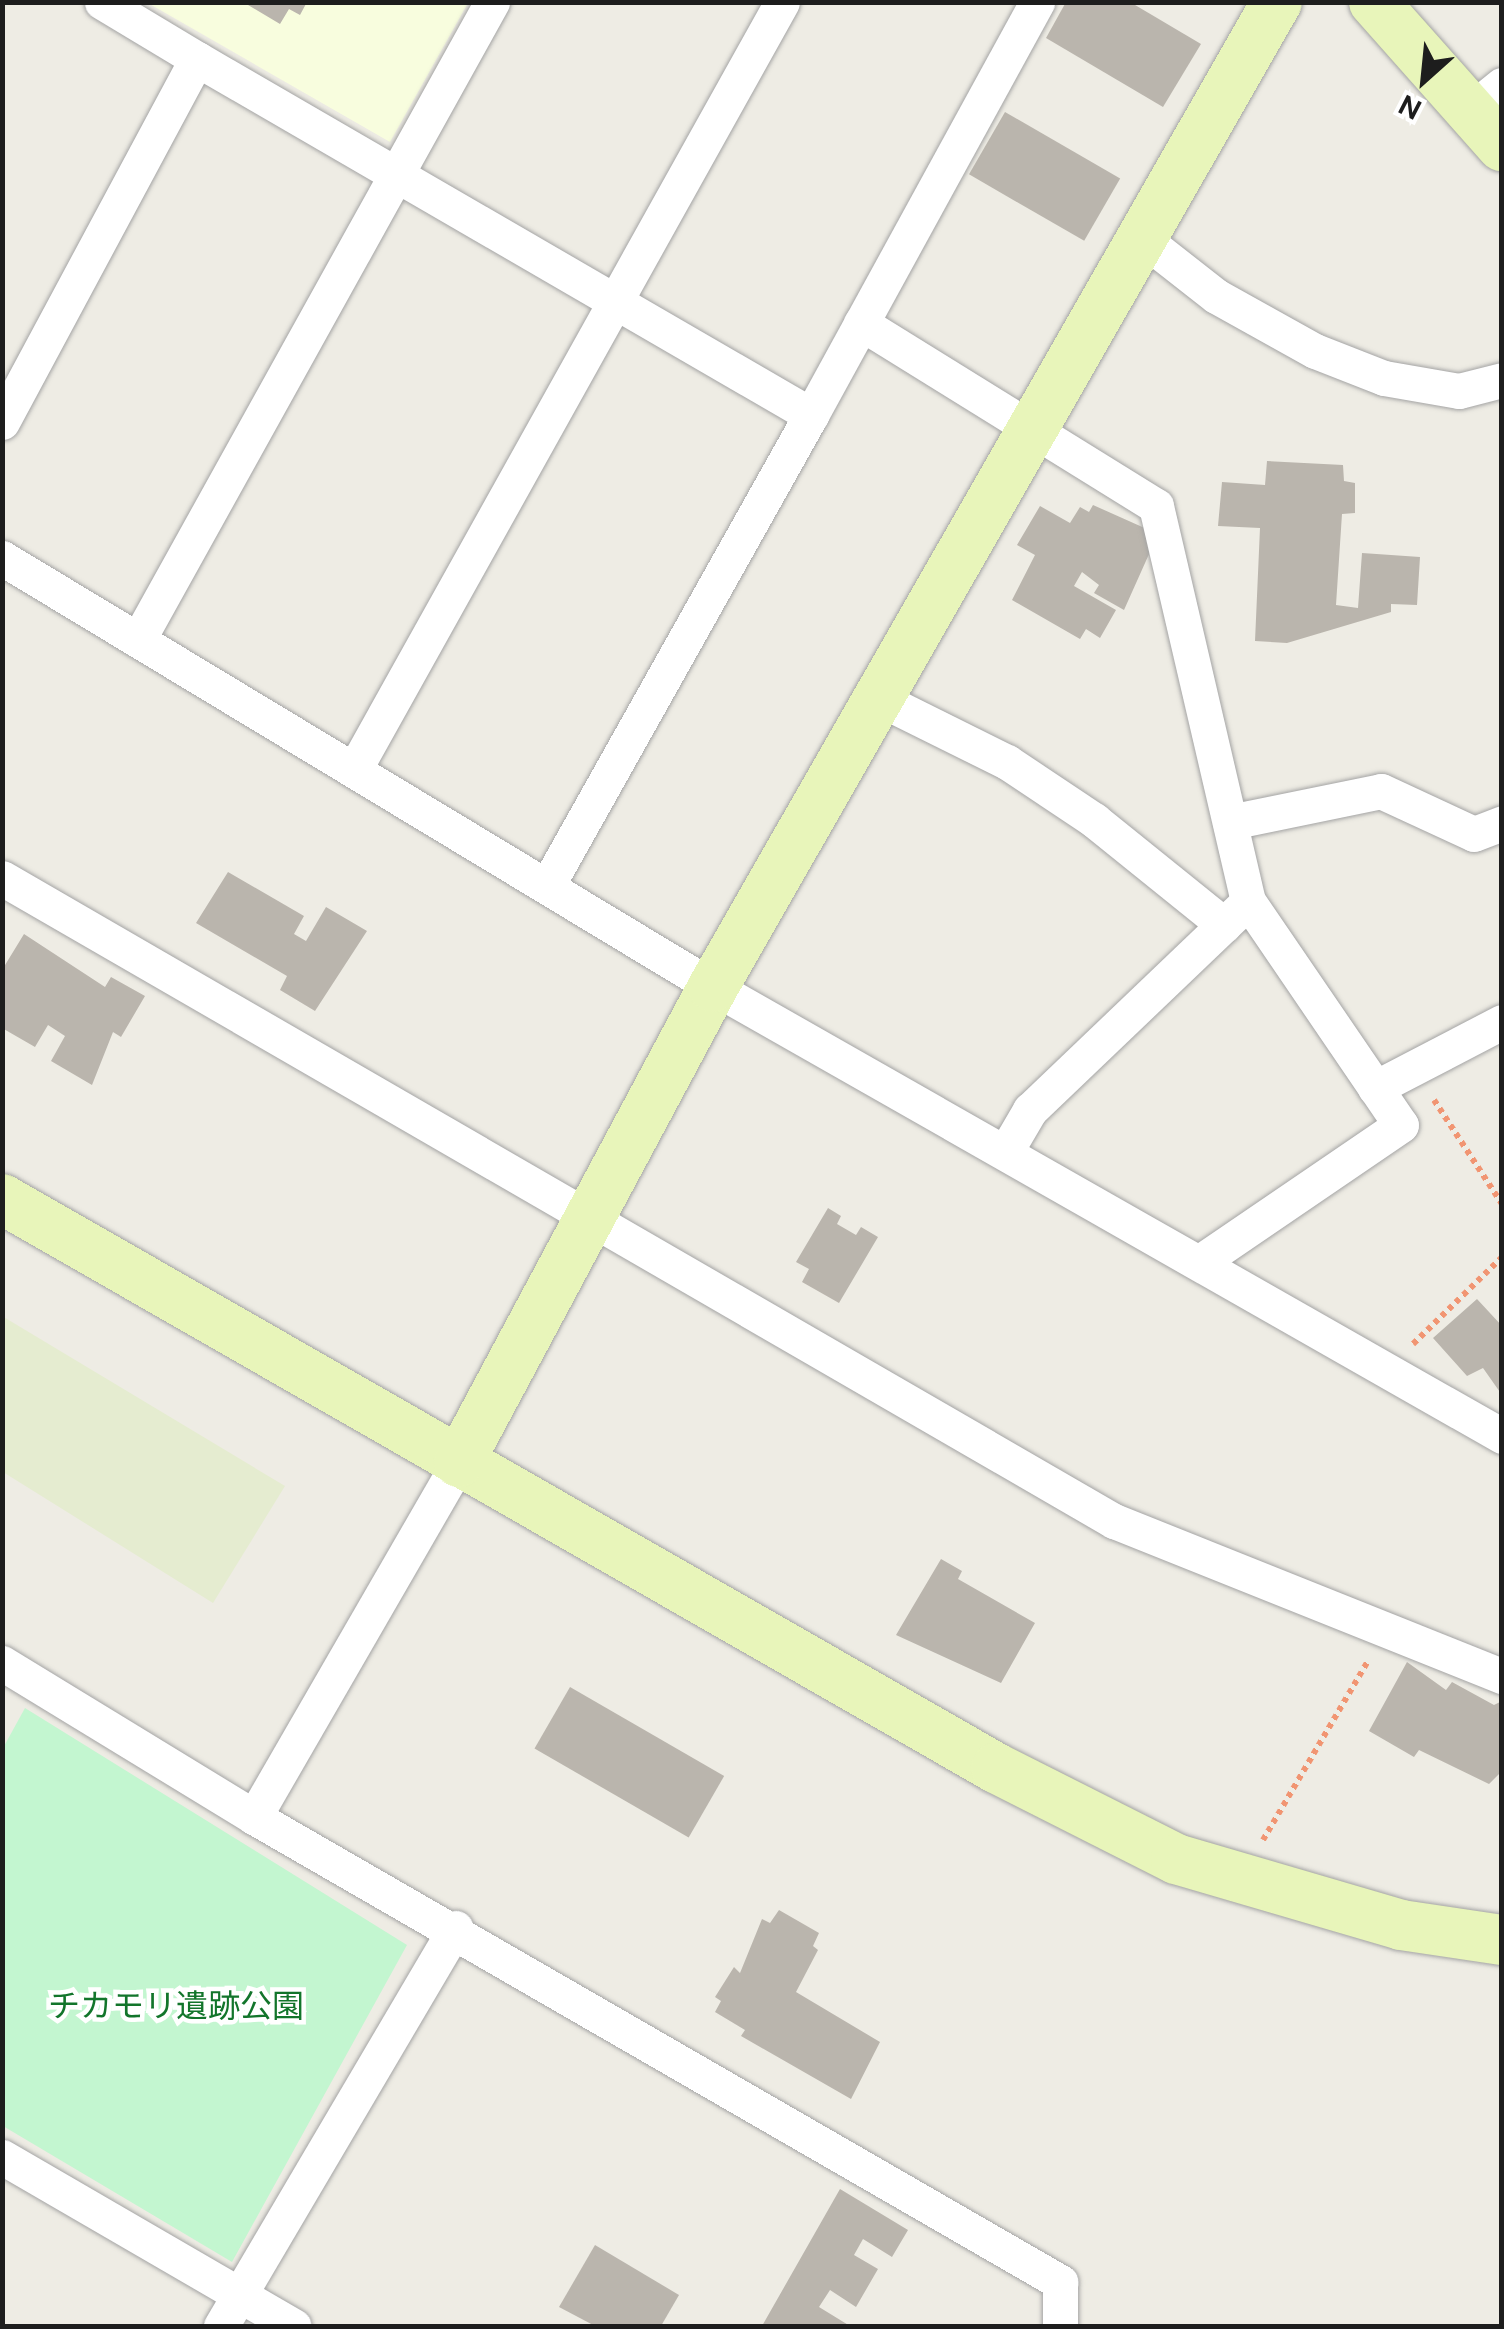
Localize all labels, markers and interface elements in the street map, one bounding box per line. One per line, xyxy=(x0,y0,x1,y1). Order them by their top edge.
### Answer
north arrow xyxy=(1374,30,1474,130)
text: N xyxy=(1393,86,1428,128)
park label: チカモリ遺跡公園 xyxy=(48,1987,304,2025)

